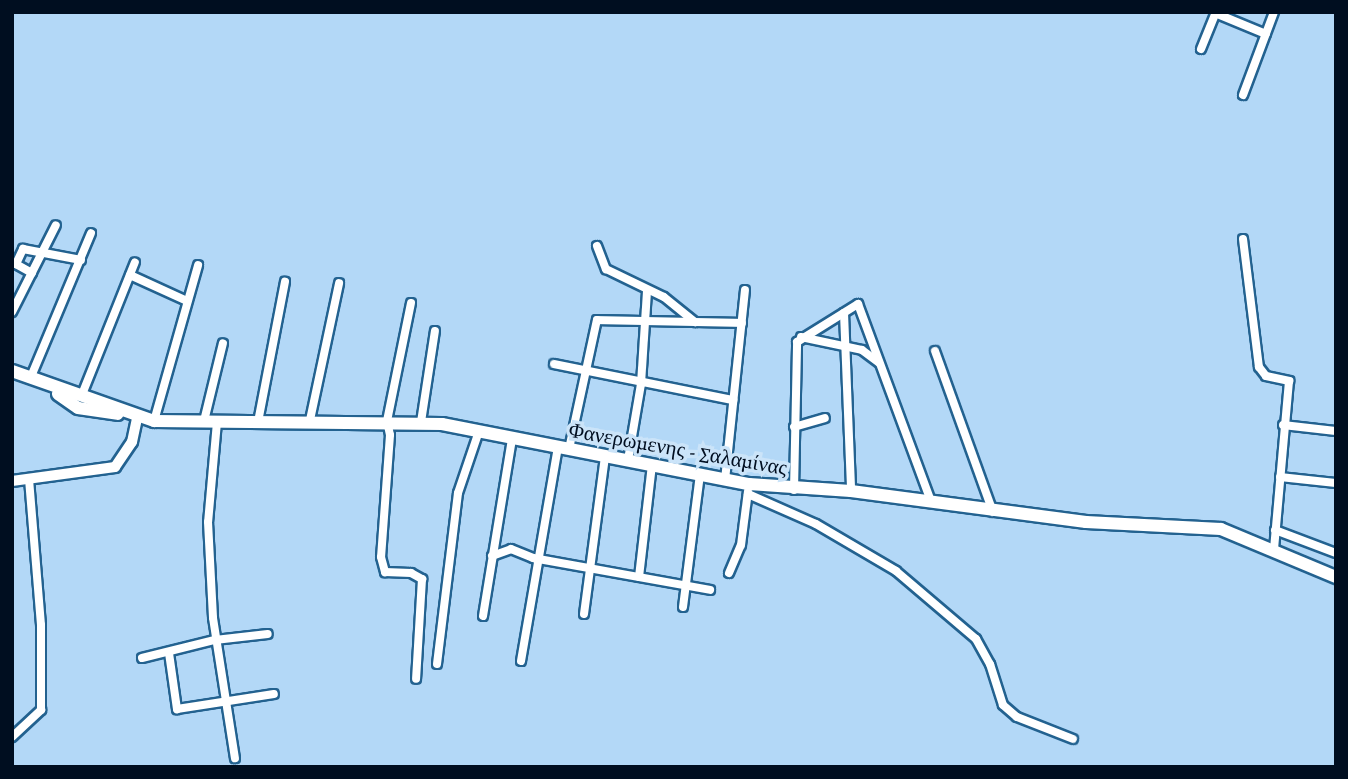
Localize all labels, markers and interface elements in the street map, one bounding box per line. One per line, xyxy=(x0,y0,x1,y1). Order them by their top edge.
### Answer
street label: Φανερωμενης - Σαλαμίνας xyxy=(567,417,789,481)

